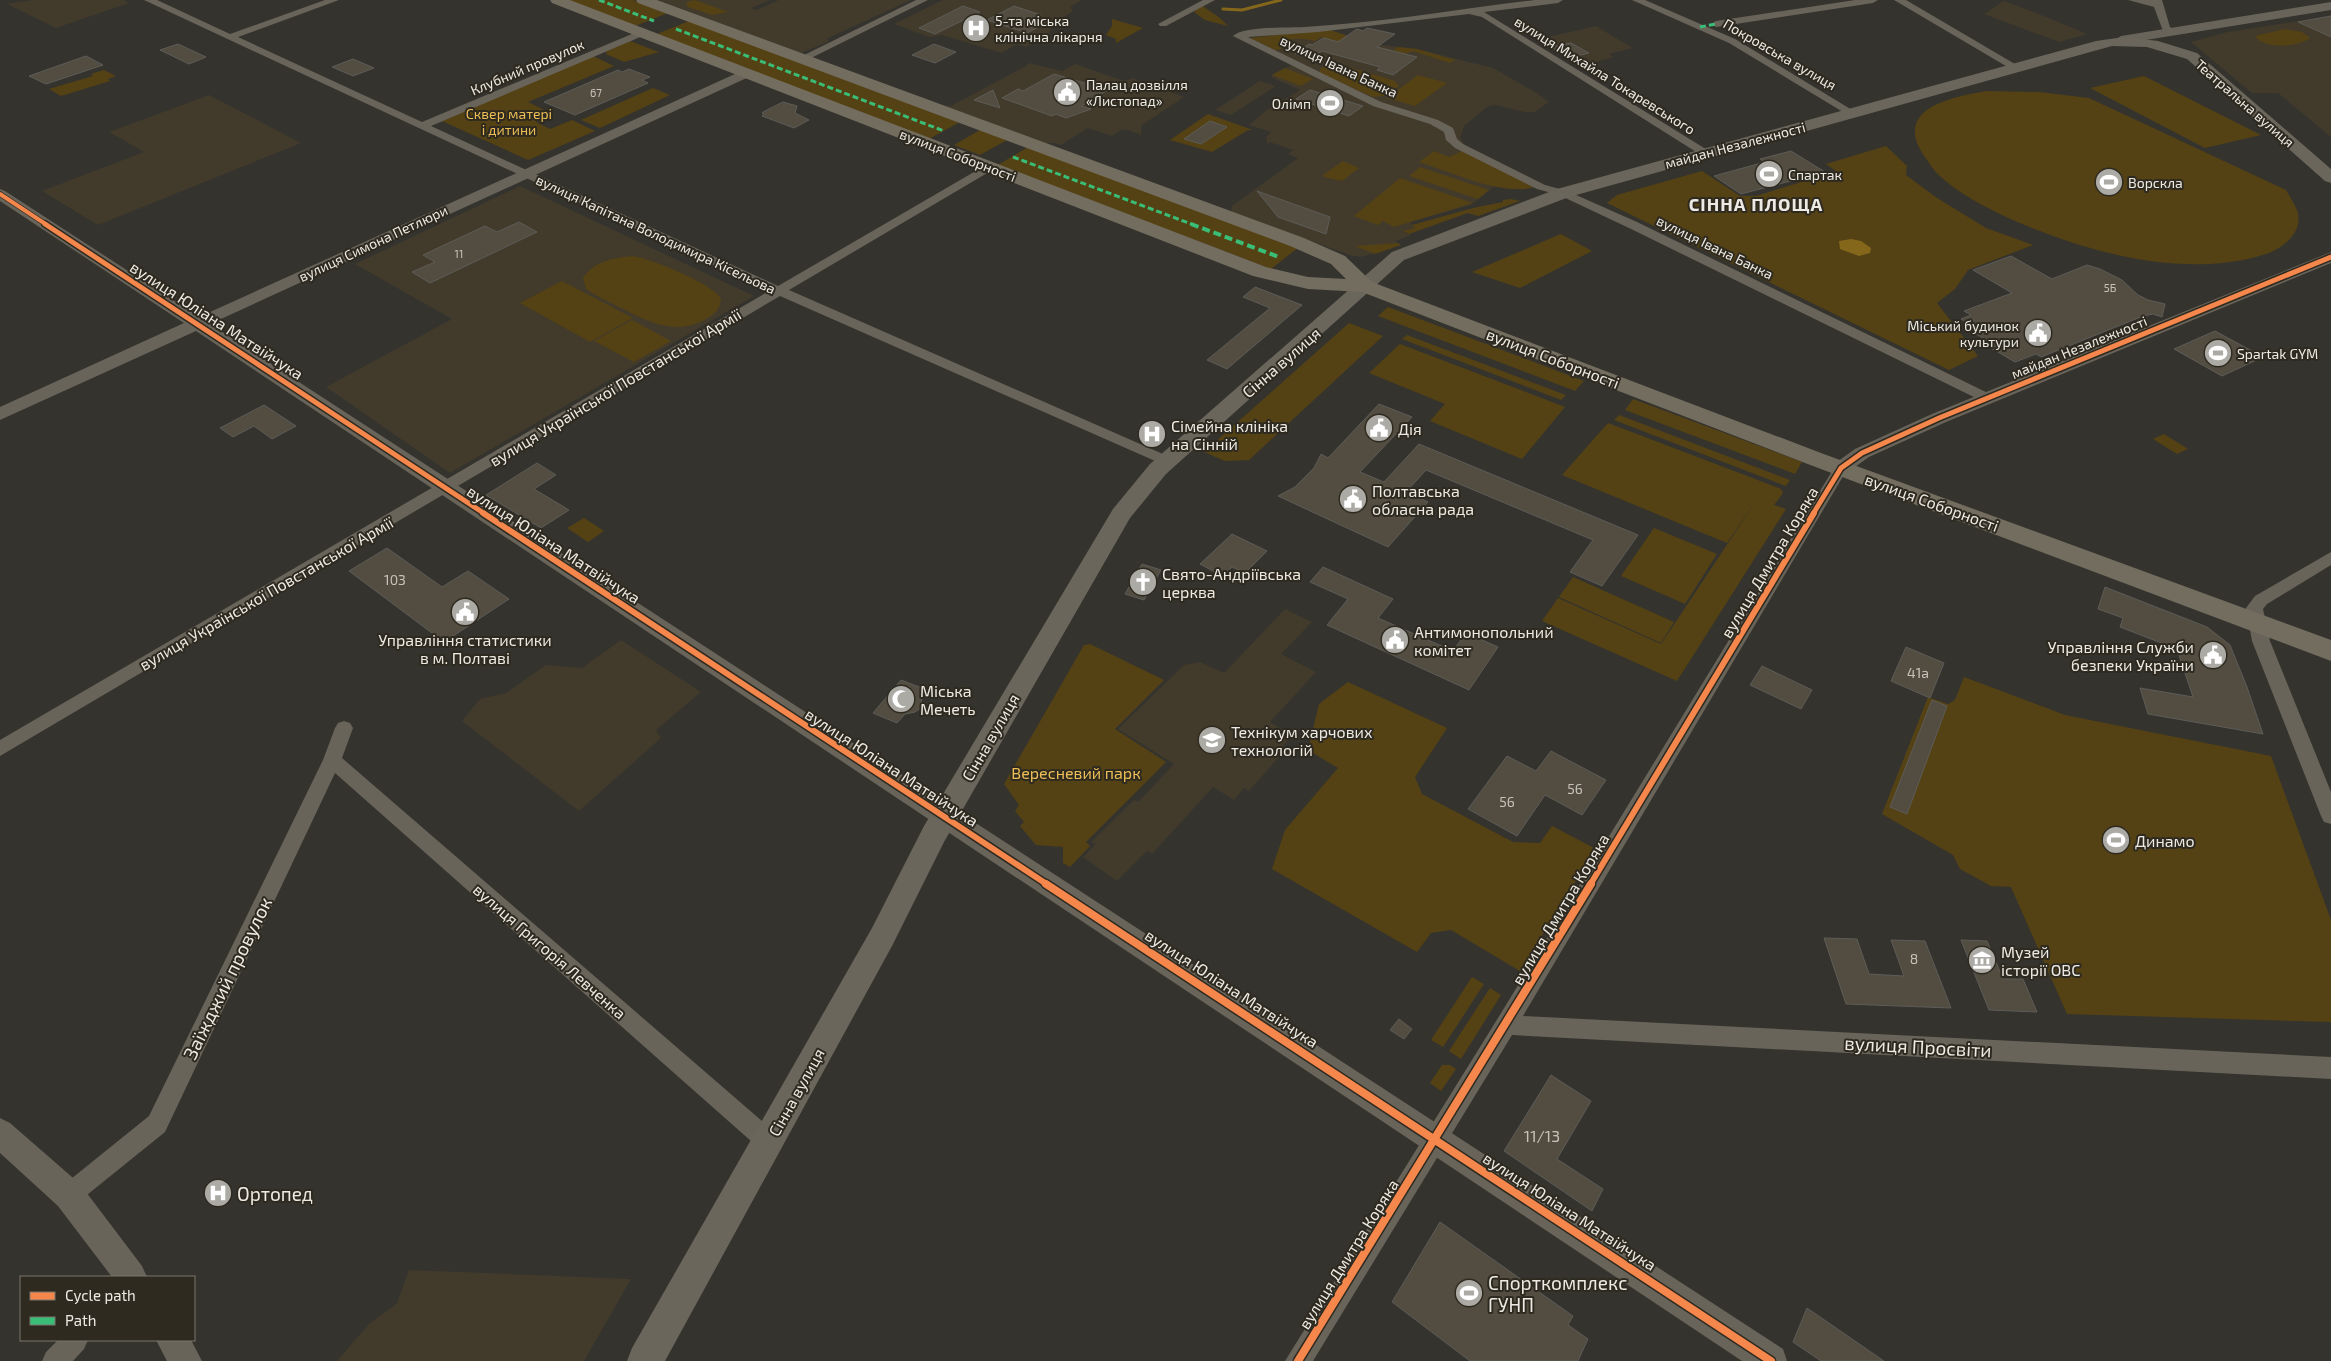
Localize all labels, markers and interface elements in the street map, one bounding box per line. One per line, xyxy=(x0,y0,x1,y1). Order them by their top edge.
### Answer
place label: 5-та міська клінічна лікарня xyxy=(995,12,1103,45)
street label: вулиця Михайла Токаревського xyxy=(1512,12,1698,138)
hospital icon: 5-та міська клінічна лікарня xyxy=(961,13,991,43)
street label: Покровська вулиця xyxy=(1720,15,1840,93)
street label: вулиця Івана Банка xyxy=(1278,31,1400,101)
street label: Клубний провулок xyxy=(468,35,587,99)
street label: Театральна вулиця xyxy=(2192,55,2298,151)
place label: Палац дозвілля «Листопад» xyxy=(1086,76,1188,109)
public building icon: Палац дозвілля «Листопад» xyxy=(1052,77,1082,107)
house number: 67 xyxy=(590,86,602,99)
sports icon: Олімп xyxy=(1315,88,1345,118)
place label: Олімп xyxy=(1272,95,1311,112)
park label: Сквер матері і дитини xyxy=(466,105,552,138)
street label: майдан Незалежності xyxy=(1663,118,1807,172)
street label: вулиця Соборності xyxy=(897,125,1019,185)
sports icon: Спартак xyxy=(1754,159,1784,189)
place label: Спартак xyxy=(1788,166,1843,183)
sports icon: Ворскла xyxy=(2094,167,2124,197)
street label: вулиця Капітана Володимира Кісельова xyxy=(534,171,778,297)
place label: Ворскла xyxy=(2128,174,2183,191)
district label: СІННА ПЛОЩА xyxy=(1689,193,1823,215)
street label: вулиця Симона Петлюри xyxy=(296,201,450,285)
street label: вулиця Івана Банка xyxy=(1654,211,1776,283)
house number: 11 xyxy=(455,247,463,260)
street label: вулиця Юліана Матвійчука xyxy=(126,257,307,384)
house number: 5Б xyxy=(2104,281,2117,294)
street label: вулиця Української Повстанської Армії xyxy=(486,304,746,471)
street label: майдан Незалежності xyxy=(2009,312,2149,382)
place label: Міський будинок культури xyxy=(1907,317,2019,350)
public building icon: Міський будинок культури xyxy=(2023,318,2053,348)
street label: Сінна вулиця xyxy=(1238,323,1325,402)
street label: вулиця Соборності xyxy=(1483,324,1622,393)
sports icon: Spartak GYM xyxy=(2203,338,2233,368)
place label: Spartak GYM xyxy=(2237,345,2318,362)
public building icon: Дія xyxy=(1364,413,1394,443)
place label: Сімейна клініка на Сінній xyxy=(1171,416,1288,453)
hospital icon: Сімейна клініка на Сінній xyxy=(1137,419,1167,449)
place label: Дія xyxy=(1398,419,1422,438)
street label: вулиця Соборності xyxy=(1862,469,2001,536)
street label: вулиця Юліана Матвійчука xyxy=(463,481,644,608)
place label: Полтавська обласна рада xyxy=(1372,481,1474,518)
street label: вулиця Дмитра Коряка xyxy=(1716,483,1823,642)
public building icon: Полтавська обласна рада xyxy=(1338,484,1368,514)
street label: вулиця Української Повстанської Армії xyxy=(136,512,398,675)
place label: Свято-Андріївська церква xyxy=(1162,564,1301,601)
church icon: Свято-Андріївська церква xyxy=(1128,567,1158,597)
house number: 103 xyxy=(384,571,406,588)
public building icon: Управління статистики в м. Полтаві xyxy=(450,597,480,627)
place label: Антимонопольний комітет xyxy=(1414,622,1554,659)
public building icon: Антимонопольний комітет xyxy=(1380,625,1410,655)
place label: Управління статистики в м. Полтаві xyxy=(378,630,552,667)
place label: Управління Служби безпеки України xyxy=(2048,637,2194,674)
public building icon: Управління Служби безпеки України xyxy=(2198,640,2228,670)
house number: 41а xyxy=(1907,664,1929,681)
place label: Міська Мечеть xyxy=(920,681,976,718)
mosque icon: Міська Мечеть xyxy=(886,684,916,714)
street label: Сінна вулиця xyxy=(957,690,1023,784)
street label: вулиця Юліана Матвійчука xyxy=(801,704,982,831)
place label: Технікум харчових технологій xyxy=(1231,722,1373,759)
school or university icon: Технікум харчових технологій xyxy=(1197,725,1227,755)
park label: Вересневий парк xyxy=(1011,763,1141,782)
house number: 56 xyxy=(1567,780,1583,797)
house number: 56 xyxy=(1499,793,1515,810)
sports icon: Динамо xyxy=(2101,825,2131,855)
street label: вулиця Дмитра Коряка xyxy=(1507,830,1614,989)
place label: Динамо xyxy=(2135,831,2195,850)
street label: вулиця Григорія Левченка xyxy=(469,880,630,1023)
street label: Заїжджий провулок xyxy=(178,893,277,1063)
street label: вулиця Юліана Матвійчука xyxy=(1141,925,1322,1052)
place label: Музей історії ОВС xyxy=(2001,942,2080,979)
museum icon: Музей історії ОВС xyxy=(1967,945,1997,975)
house number: 8 xyxy=(1910,950,1918,967)
street label: вулиця Просвіти xyxy=(1844,1031,1992,1062)
street label: Сінна вулиця xyxy=(764,1045,829,1140)
house number: 11/13 xyxy=(1524,1126,1560,1145)
street label: вулиця Юліана Матвійчука xyxy=(1479,1148,1660,1275)
street label: вулиця Дмитра Коряка xyxy=(1294,1176,1403,1333)
hospital icon: Ортопед xyxy=(203,1178,233,1208)
place label: Ортопед xyxy=(237,1182,313,1205)
place label: Спорткомплекс ГУНП xyxy=(1488,1271,1627,1316)
legend xyxy=(20,1276,195,1341)
sports icon: Спорткомплекс ГУНП xyxy=(1454,1278,1484,1308)
text: Cycle path xyxy=(65,1286,136,1304)
text: Path xyxy=(65,1311,96,1329)

